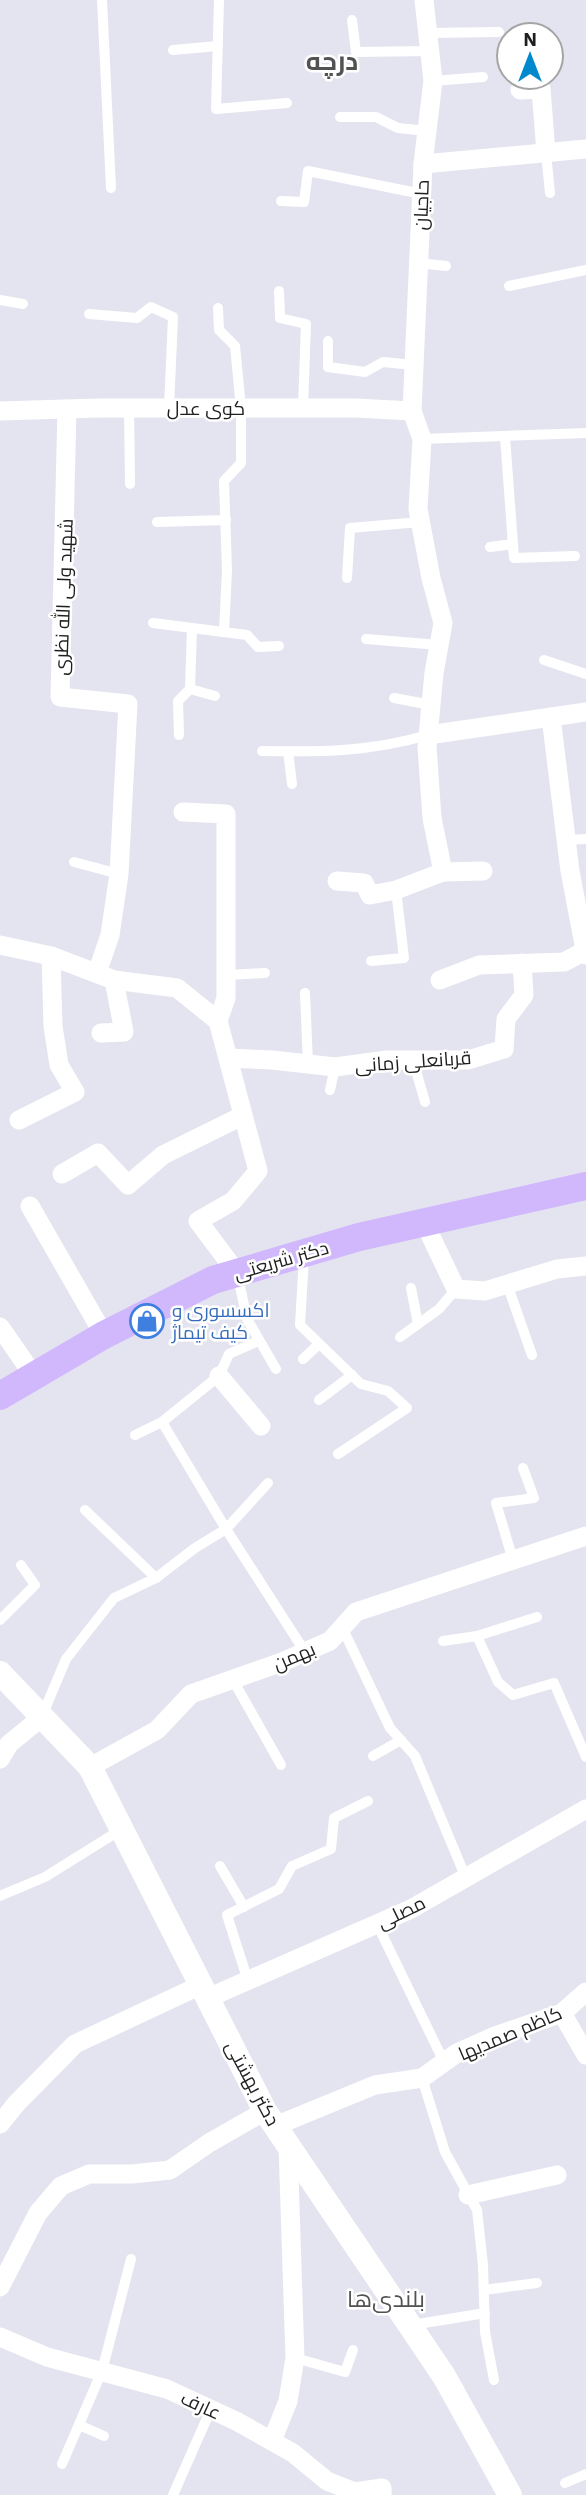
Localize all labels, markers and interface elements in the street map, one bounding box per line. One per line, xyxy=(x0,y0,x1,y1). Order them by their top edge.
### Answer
north arrow xyxy=(495,21,565,91)
text: N xyxy=(523,27,537,51)
district label: درچه xyxy=(306,43,358,79)
street label: حاجیان xyxy=(408,179,434,231)
street label: کوی عدل xyxy=(167,396,245,420)
street label: شهید ولی الله نظری xyxy=(48,518,78,676)
street label: قربانعلی زمانی xyxy=(354,1045,472,1077)
street label: دکتر شریعتی xyxy=(231,1235,331,1285)
place label: اکسسوری و کیف تیماژ xyxy=(171,1298,270,1344)
shop icon: اکسسوری و کیف تیماژ xyxy=(128,1302,166,1340)
street label: بهمن xyxy=(269,1636,319,1676)
street label: مصلی xyxy=(373,1890,429,1934)
street label: کاظم صمدیها xyxy=(455,2000,566,2067)
street label: دکتر بهشتی xyxy=(221,2036,285,2130)
district label: بلندی‌ها xyxy=(347,2283,425,2313)
street label: عارف xyxy=(177,2385,225,2425)

